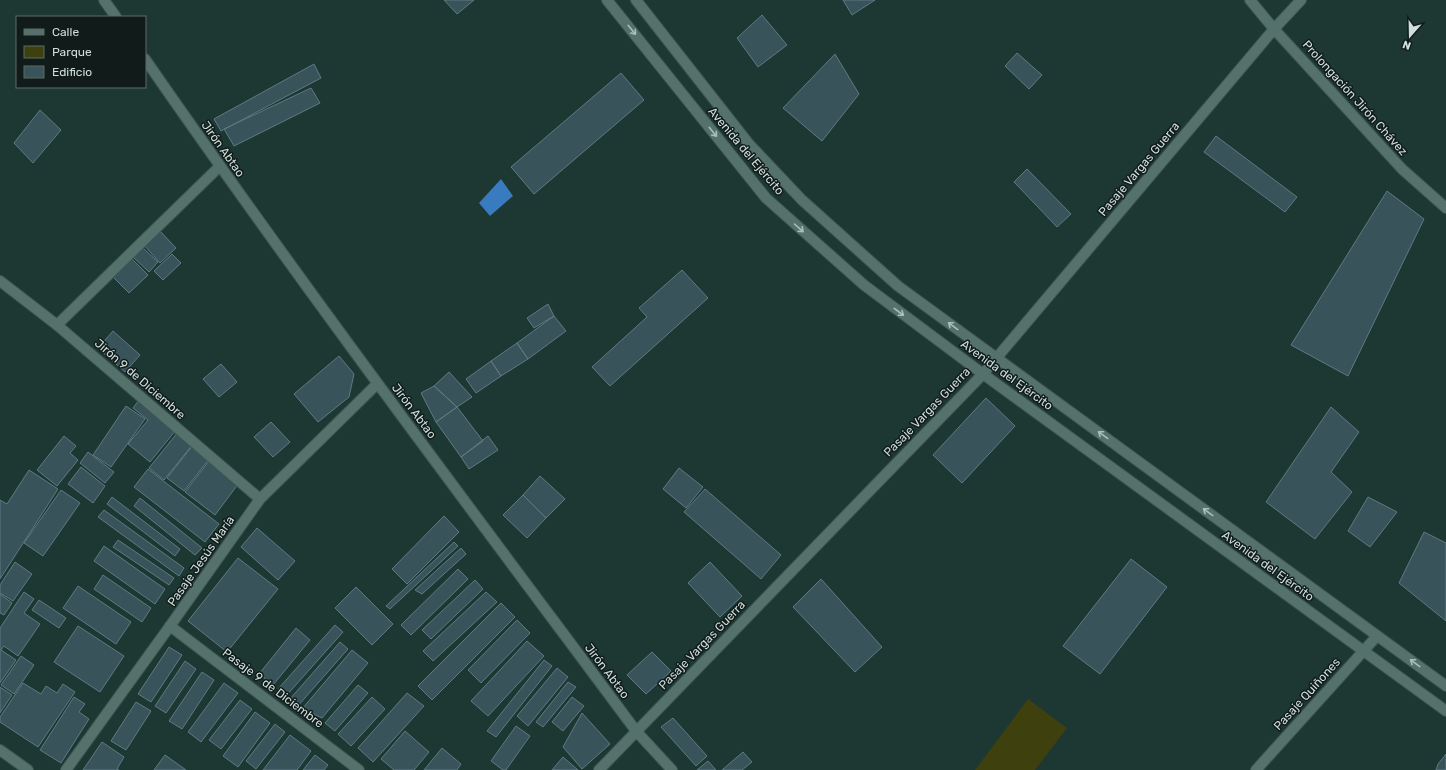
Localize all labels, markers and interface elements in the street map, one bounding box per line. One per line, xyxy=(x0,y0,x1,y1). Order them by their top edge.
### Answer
legend xyxy=(16,16,146,88)
north arrow xyxy=(1390,16,1430,56)
text: Calle xyxy=(52,25,79,39)
one-way arrow xyxy=(627,25,636,36)
text: N xyxy=(1401,37,1413,52)
street label: Prolongación Jirón Chávez xyxy=(1300,38,1410,158)
text: Parque xyxy=(52,45,92,59)
text: Edificio xyxy=(52,65,92,79)
street label: Avenida del Ejército xyxy=(705,104,787,198)
street label: Jirón Abtao xyxy=(199,118,247,180)
street label: Pasaje Vargas Guerra xyxy=(1096,119,1182,219)
one-way arrow xyxy=(708,127,717,137)
one-way arrow xyxy=(794,224,805,233)
one-way arrow xyxy=(894,307,905,316)
one-way arrow xyxy=(947,322,958,330)
street label: Jirón 9 de Diciembre xyxy=(92,336,188,422)
street label: Avenida del Ejército xyxy=(958,337,1056,413)
street label: Pasaje Vargas Guerra xyxy=(881,365,973,459)
street label: Jirón Abtao xyxy=(389,381,439,441)
one-way arrow xyxy=(1098,431,1109,440)
one-way arrow xyxy=(1203,508,1214,516)
street label: Pasaje Jesús María xyxy=(165,513,237,609)
street label: Avenida del Ejército xyxy=(1219,528,1317,604)
street label: Pasaje Vargas Guerra xyxy=(656,598,748,692)
street label: Jirón Abtao xyxy=(582,641,632,701)
street label: Pasaje 9 de Diciembre xyxy=(220,645,327,731)
street label: Pasaje Quiñones xyxy=(1271,655,1343,733)
one-way arrow xyxy=(1409,659,1420,667)

